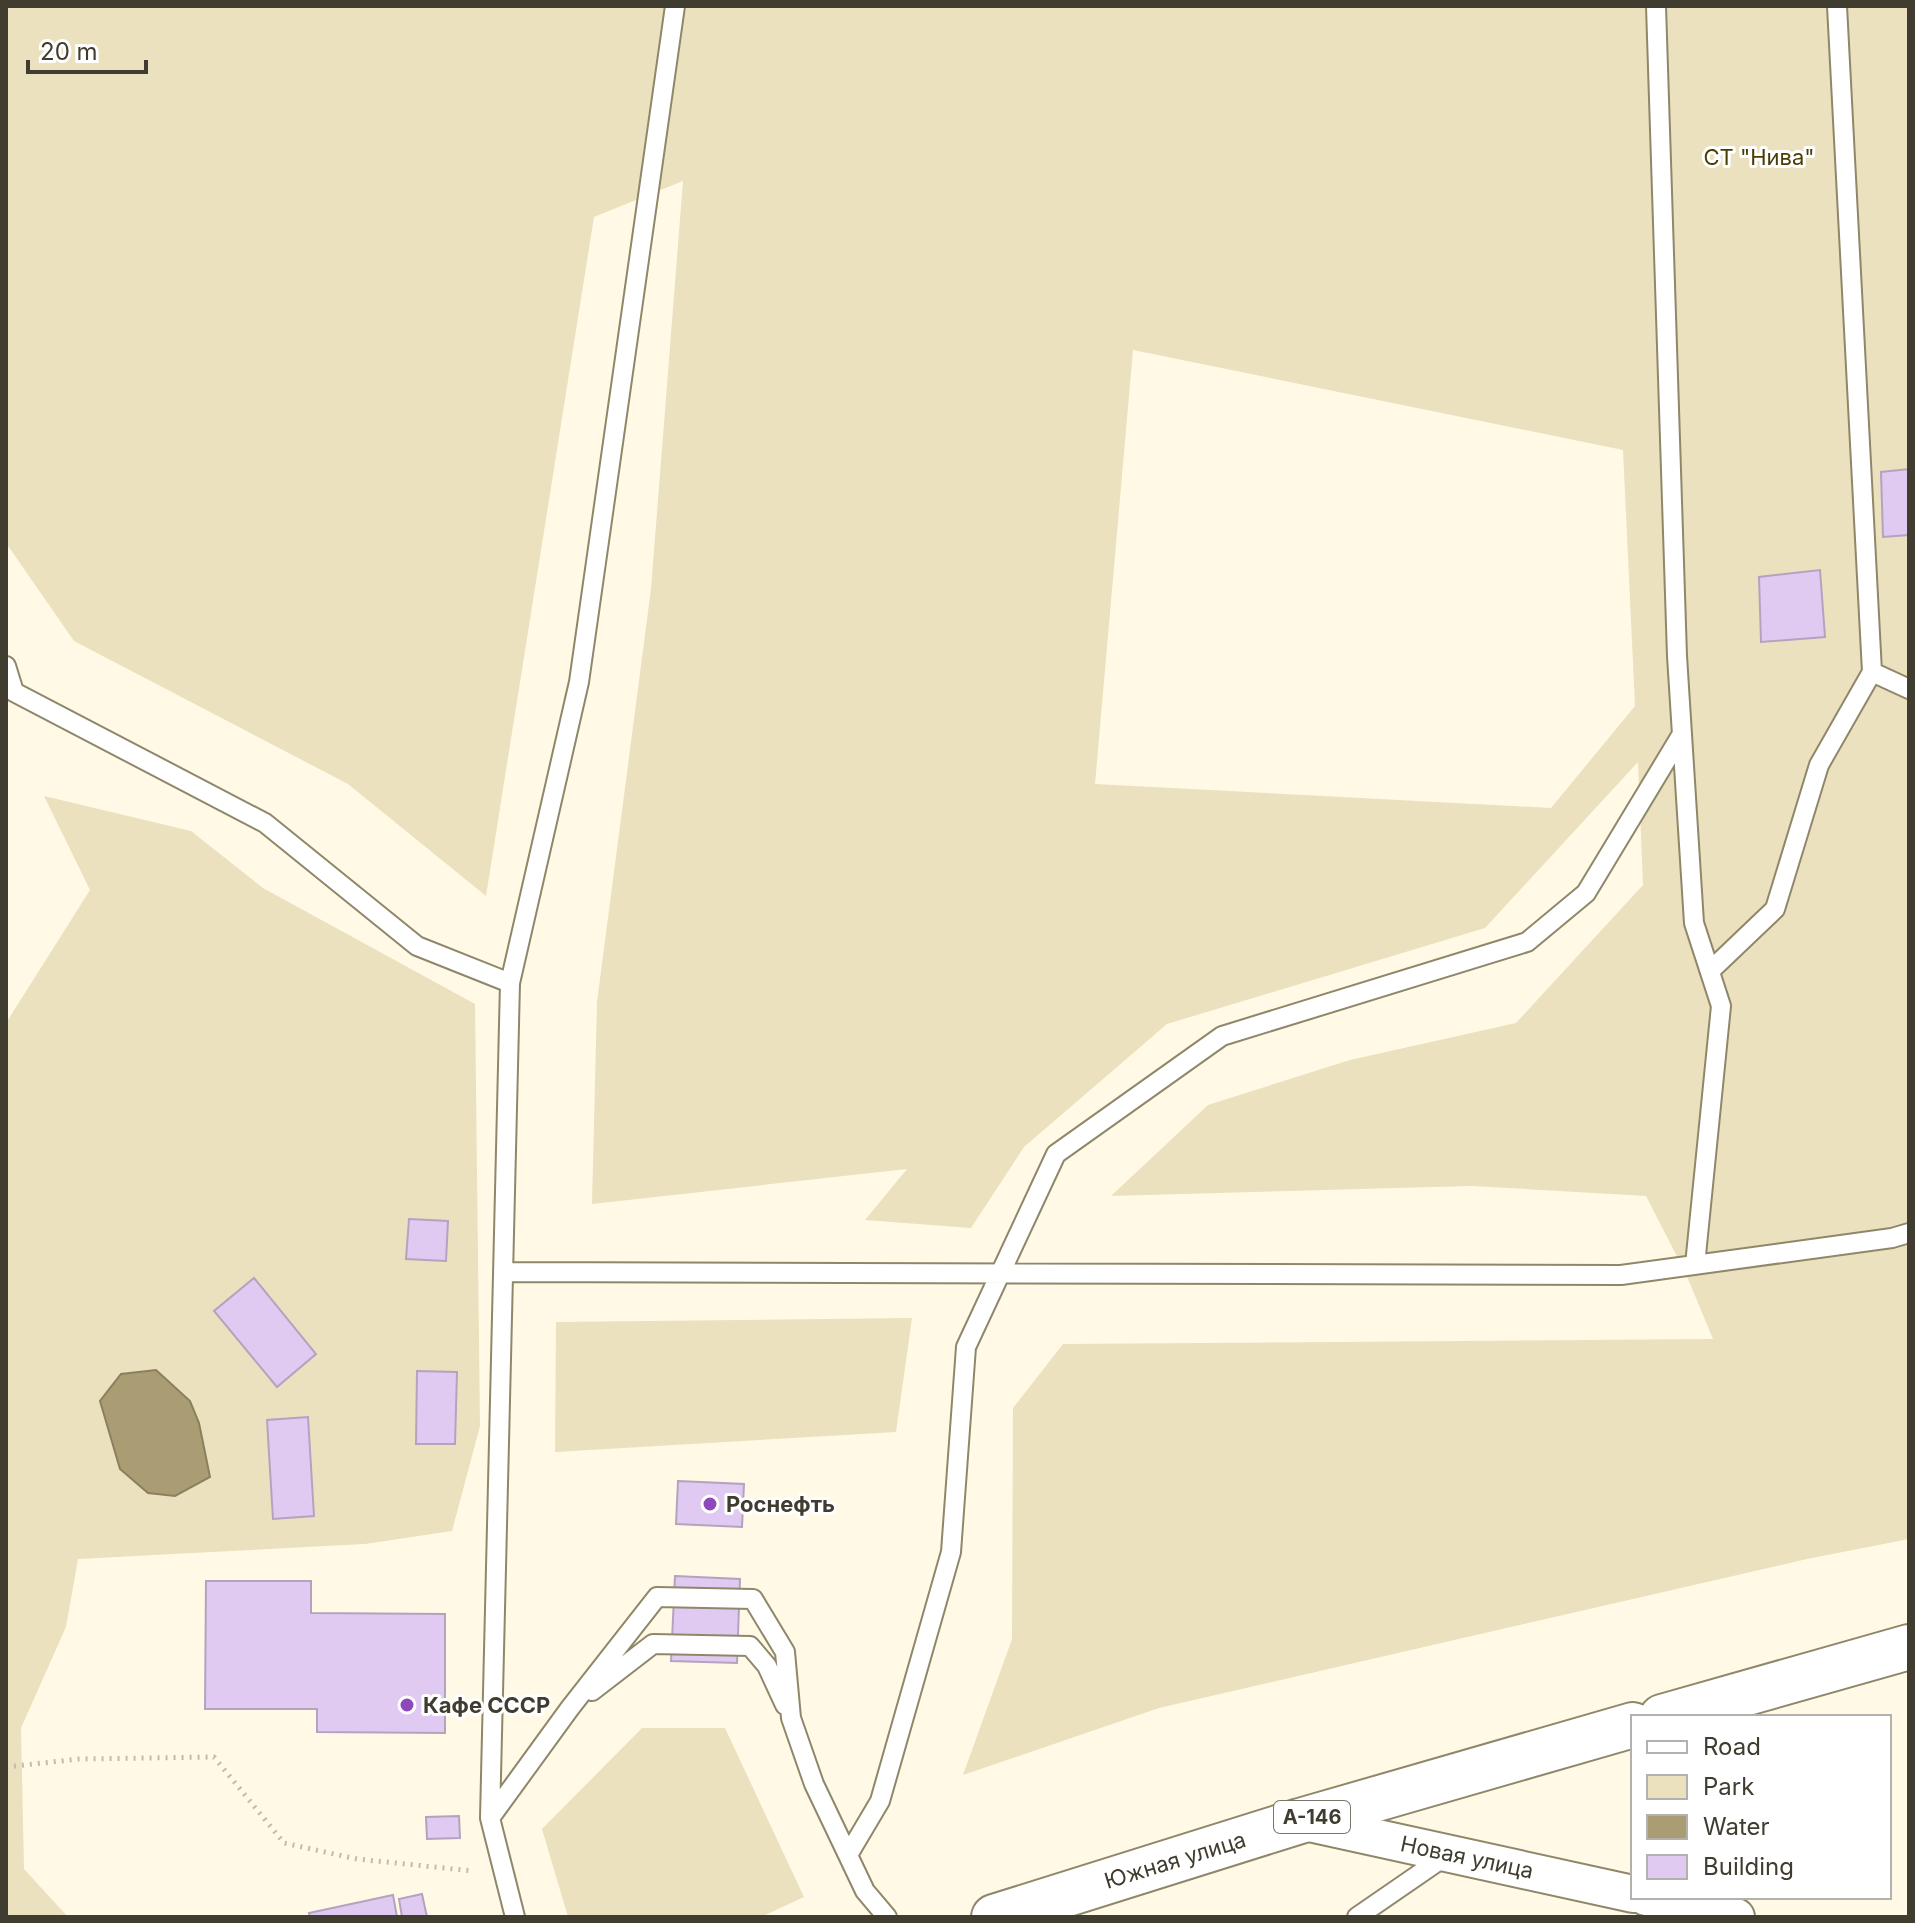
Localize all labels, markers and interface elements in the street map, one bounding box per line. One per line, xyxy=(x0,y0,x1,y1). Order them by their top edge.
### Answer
scale bar xyxy=(28,24,146,74)
text: 20 m xyxy=(40,37,98,66)
park label: СТ "Нива" xyxy=(1703,144,1815,170)
place label: Роснефть xyxy=(726,1491,835,1517)
marker: Роснефть xyxy=(701,1495,719,1513)
place label: Кафе СССР xyxy=(423,1692,550,1718)
marker: Кафе СССР xyxy=(398,1696,416,1714)
legend xyxy=(1631,1715,1891,1899)
text: Road xyxy=(1703,1732,1761,1761)
text: Park xyxy=(1703,1772,1754,1801)
road number: А-146 xyxy=(1274,1801,1350,1833)
text: Water xyxy=(1703,1812,1770,1841)
street label: Южная улица xyxy=(1101,1826,1249,1894)
street label: Новая улица xyxy=(1398,1830,1536,1884)
text: Building xyxy=(1703,1852,1794,1881)

